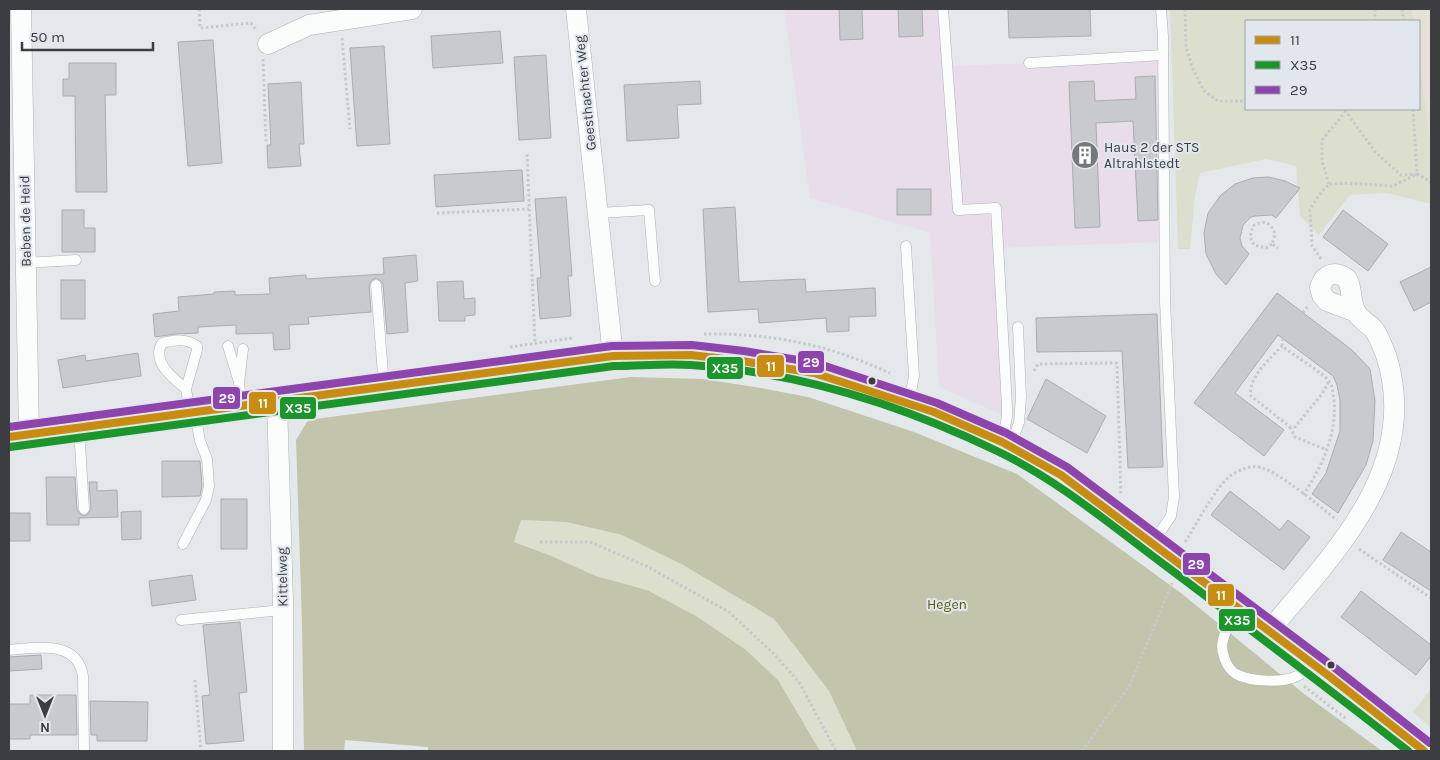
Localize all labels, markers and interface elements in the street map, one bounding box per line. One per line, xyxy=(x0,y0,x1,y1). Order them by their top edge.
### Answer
scale bar xyxy=(22,20,154,52)
legend xyxy=(1245,20,1420,110)
text: 50 m xyxy=(30,28,65,46)
text: 11 xyxy=(1290,31,1300,49)
street label: Geesthachter Weg xyxy=(571,34,600,151)
text: X35 xyxy=(1290,56,1317,74)
text: 29 xyxy=(1290,81,1307,99)
place label: Haus 2 der STS Altrahlstedt xyxy=(1104,139,1199,172)
building icon: Haus 2 der STS Altrahlstedt xyxy=(1070,140,1100,170)
street label: Baben de Heid xyxy=(16,175,35,267)
line badge: 29 xyxy=(797,350,825,374)
line badge: 11 xyxy=(756,354,785,378)
text: 29 xyxy=(802,354,820,371)
line badge: X35 xyxy=(706,356,744,380)
text: 11 xyxy=(766,358,776,375)
text: X35 xyxy=(712,360,738,377)
unlabelled marker xyxy=(867,376,877,386)
line badge: 29 xyxy=(212,386,241,410)
text: 29 xyxy=(218,390,236,407)
line badge: 11 xyxy=(248,391,277,415)
text: 11 xyxy=(258,395,268,412)
line badge: X35 xyxy=(279,396,317,420)
text: X35 xyxy=(285,400,311,417)
street label: Kittelweg xyxy=(273,547,292,607)
line badge: 29 xyxy=(1182,552,1211,576)
text: 29 xyxy=(1187,556,1205,573)
line badge: 11 xyxy=(1207,583,1235,607)
text: 11 xyxy=(1216,587,1226,604)
park label: Hegen xyxy=(927,596,967,613)
line badge: X35 xyxy=(1218,608,1256,632)
text: X35 xyxy=(1224,612,1250,629)
unlabelled marker xyxy=(1326,660,1336,670)
north arrow xyxy=(20,690,70,740)
text: N xyxy=(40,719,50,736)

